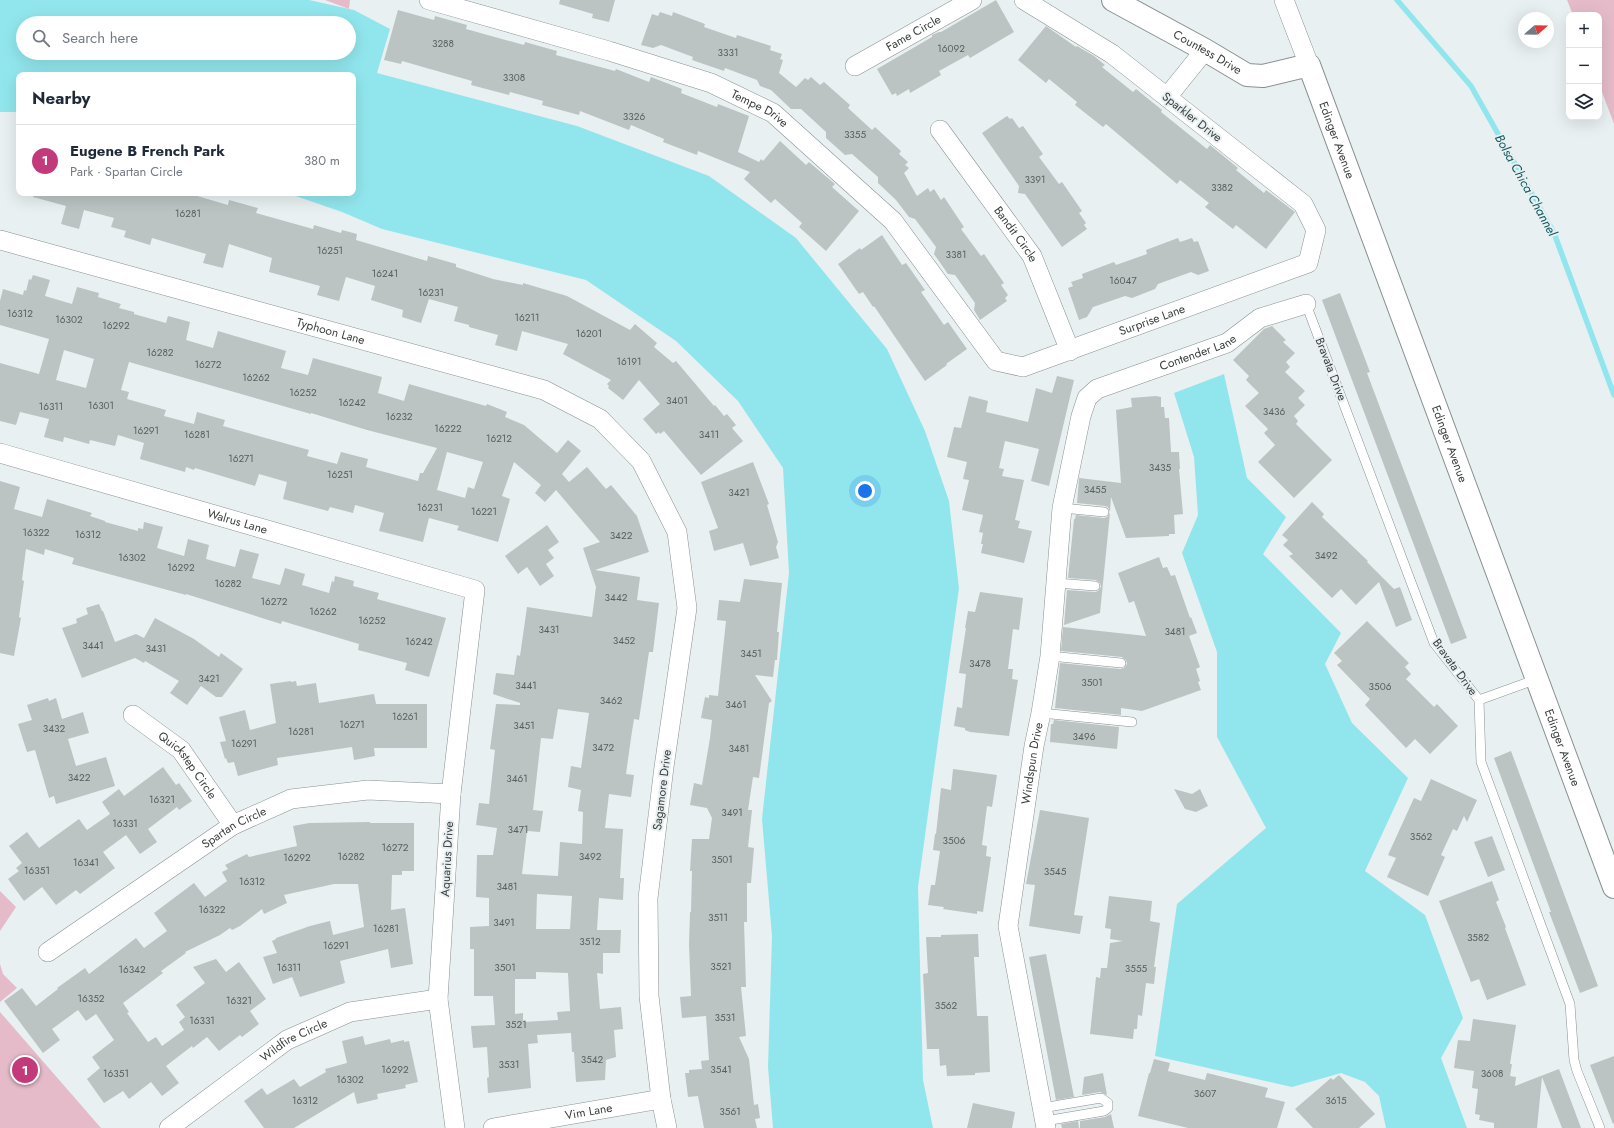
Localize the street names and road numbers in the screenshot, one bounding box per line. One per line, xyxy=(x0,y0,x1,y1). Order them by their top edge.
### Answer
street label: Fame Circle xyxy=(883,10,944,56)
street label: Countess Drive xyxy=(1170,25,1245,79)
street label: Tempe Drive xyxy=(728,85,792,132)
street label: Sparkler Drive xyxy=(1158,88,1226,146)
street label: Edinger Avenue xyxy=(1314,99,1359,181)
street label: Bandit Circle xyxy=(990,203,1042,265)
street label: Surprise Lane xyxy=(1116,300,1188,340)
street label: Typhoon Lane xyxy=(294,313,367,349)
street label: Contender Lane xyxy=(1157,330,1240,375)
street label: Bravata Drive xyxy=(1311,335,1351,403)
street label: Edinger Avenue xyxy=(1427,403,1472,485)
street label: Walrus Lane xyxy=(205,504,270,539)
street label: Bravata Drive xyxy=(1428,635,1482,699)
street label: Edinger Avenue xyxy=(1540,706,1585,789)
street label: Windspun Drive xyxy=(1017,721,1048,806)
street label: Quickstep Circle xyxy=(154,727,221,803)
street label: Sagamore Drive xyxy=(648,749,676,831)
street label: Spartan Circle xyxy=(198,802,269,853)
street label: Aquarius Drive xyxy=(436,821,458,897)
street label: Wildfire Circle xyxy=(256,1014,330,1066)
street label: Vim Lane xyxy=(564,1099,614,1124)

